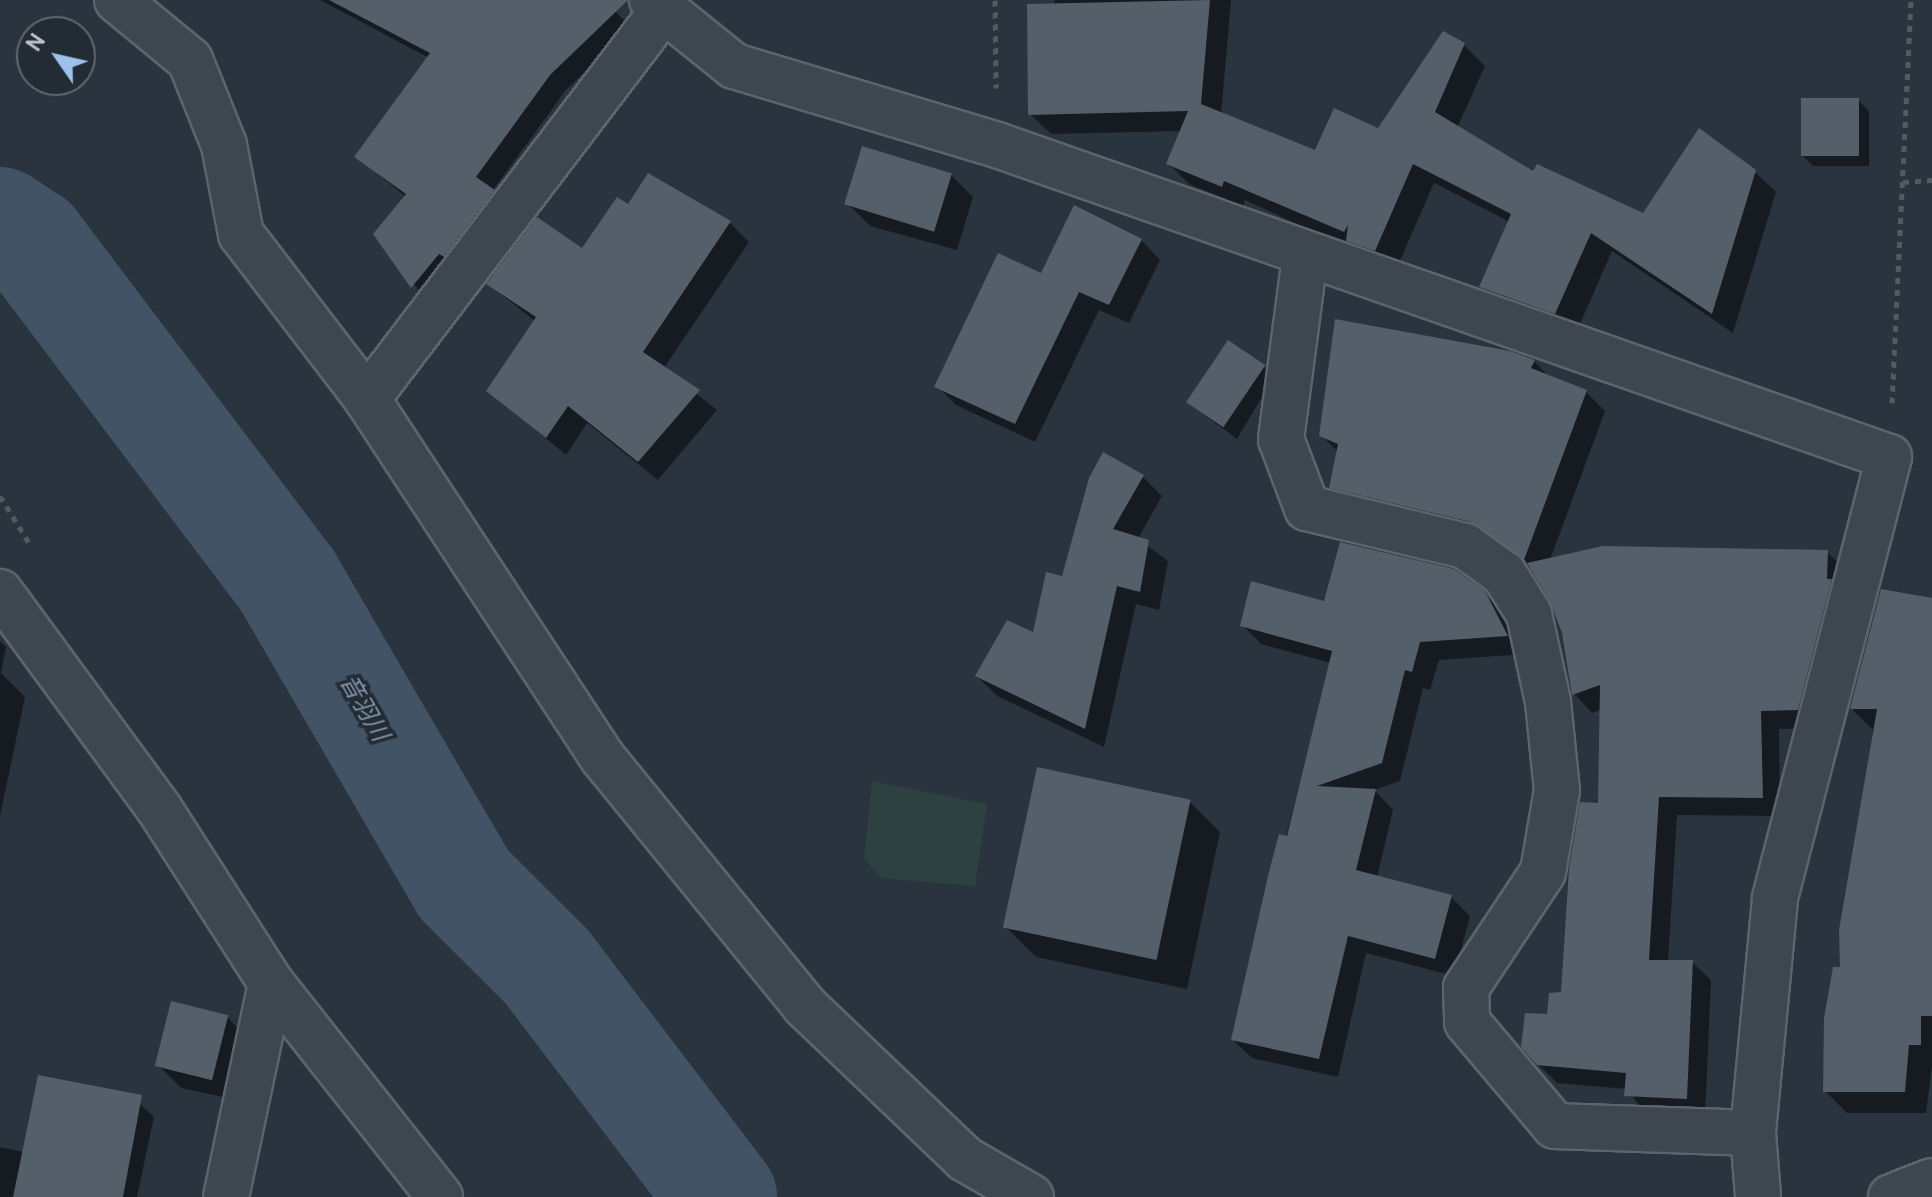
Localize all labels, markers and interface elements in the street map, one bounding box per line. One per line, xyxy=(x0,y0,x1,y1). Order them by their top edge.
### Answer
north arrow xyxy=(16,16,96,96)
text: N xyxy=(22,29,53,58)
water label: 音羽川 xyxy=(332,671,392,747)

